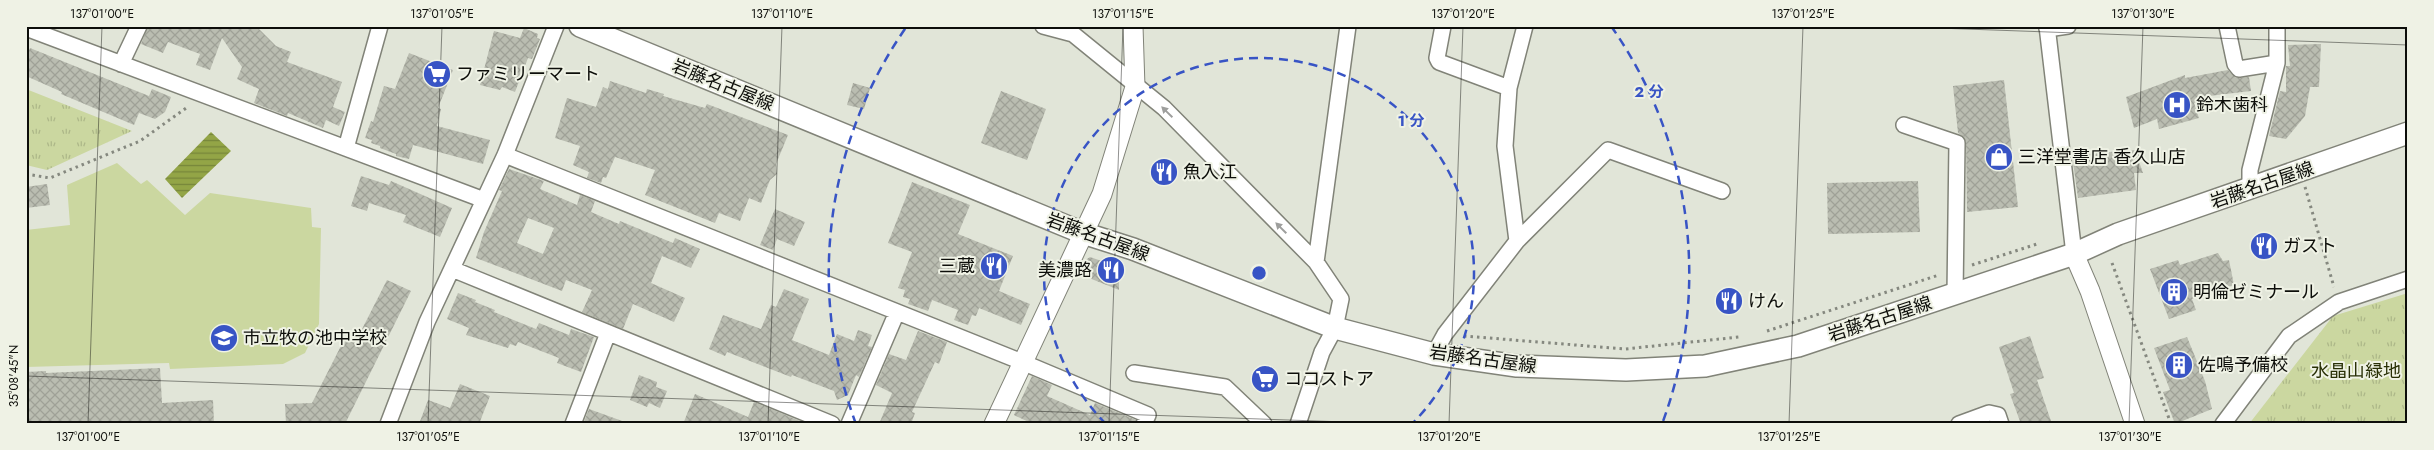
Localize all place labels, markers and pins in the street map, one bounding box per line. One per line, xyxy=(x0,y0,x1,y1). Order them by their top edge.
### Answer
supermarket icon: ファミリーマート xyxy=(422,59,452,89)
place label: ファミリーマート xyxy=(456,61,600,87)
hospital icon: 鈴木歯科 xyxy=(2162,90,2192,120)
place label: 鈴木歯科 xyxy=(2196,92,2268,118)
shop icon: 三洋堂書店 香久山店 xyxy=(1984,142,2014,172)
place label: 三洋堂書店 香久山店 xyxy=(2018,144,2185,170)
restaurant icon: 魚入江 xyxy=(1149,157,1179,187)
place label: 魚入江 xyxy=(1183,159,1237,185)
restaurant icon: ガスト xyxy=(2249,231,2279,261)
place label: ガスト xyxy=(2283,233,2337,259)
restaurant icon: 三蔵 xyxy=(979,251,1009,281)
place label: 三蔵 xyxy=(939,253,975,279)
restaurant icon: 美濃路 xyxy=(1096,255,1126,285)
place label: 美濃路 xyxy=(1038,257,1092,283)
centre of rings xyxy=(1250,264,1268,282)
building icon: 明倫ゼミナール xyxy=(2159,277,2189,307)
place label: 明倫ゼミナール xyxy=(2193,279,2319,305)
restaurant icon: けん xyxy=(1714,286,1744,316)
place label: けん xyxy=(1748,288,1784,314)
school or university icon: 市立牧の池中学校 xyxy=(209,323,239,353)
place label: 市立牧の池中学校 xyxy=(243,325,387,351)
building icon: 佐鳴予備校 xyxy=(2164,350,2194,380)
place label: 佐鳴予備校 xyxy=(2198,352,2288,378)
supermarket icon: ココストア xyxy=(1250,364,1280,394)
place label: ココストア xyxy=(1284,366,1374,392)

